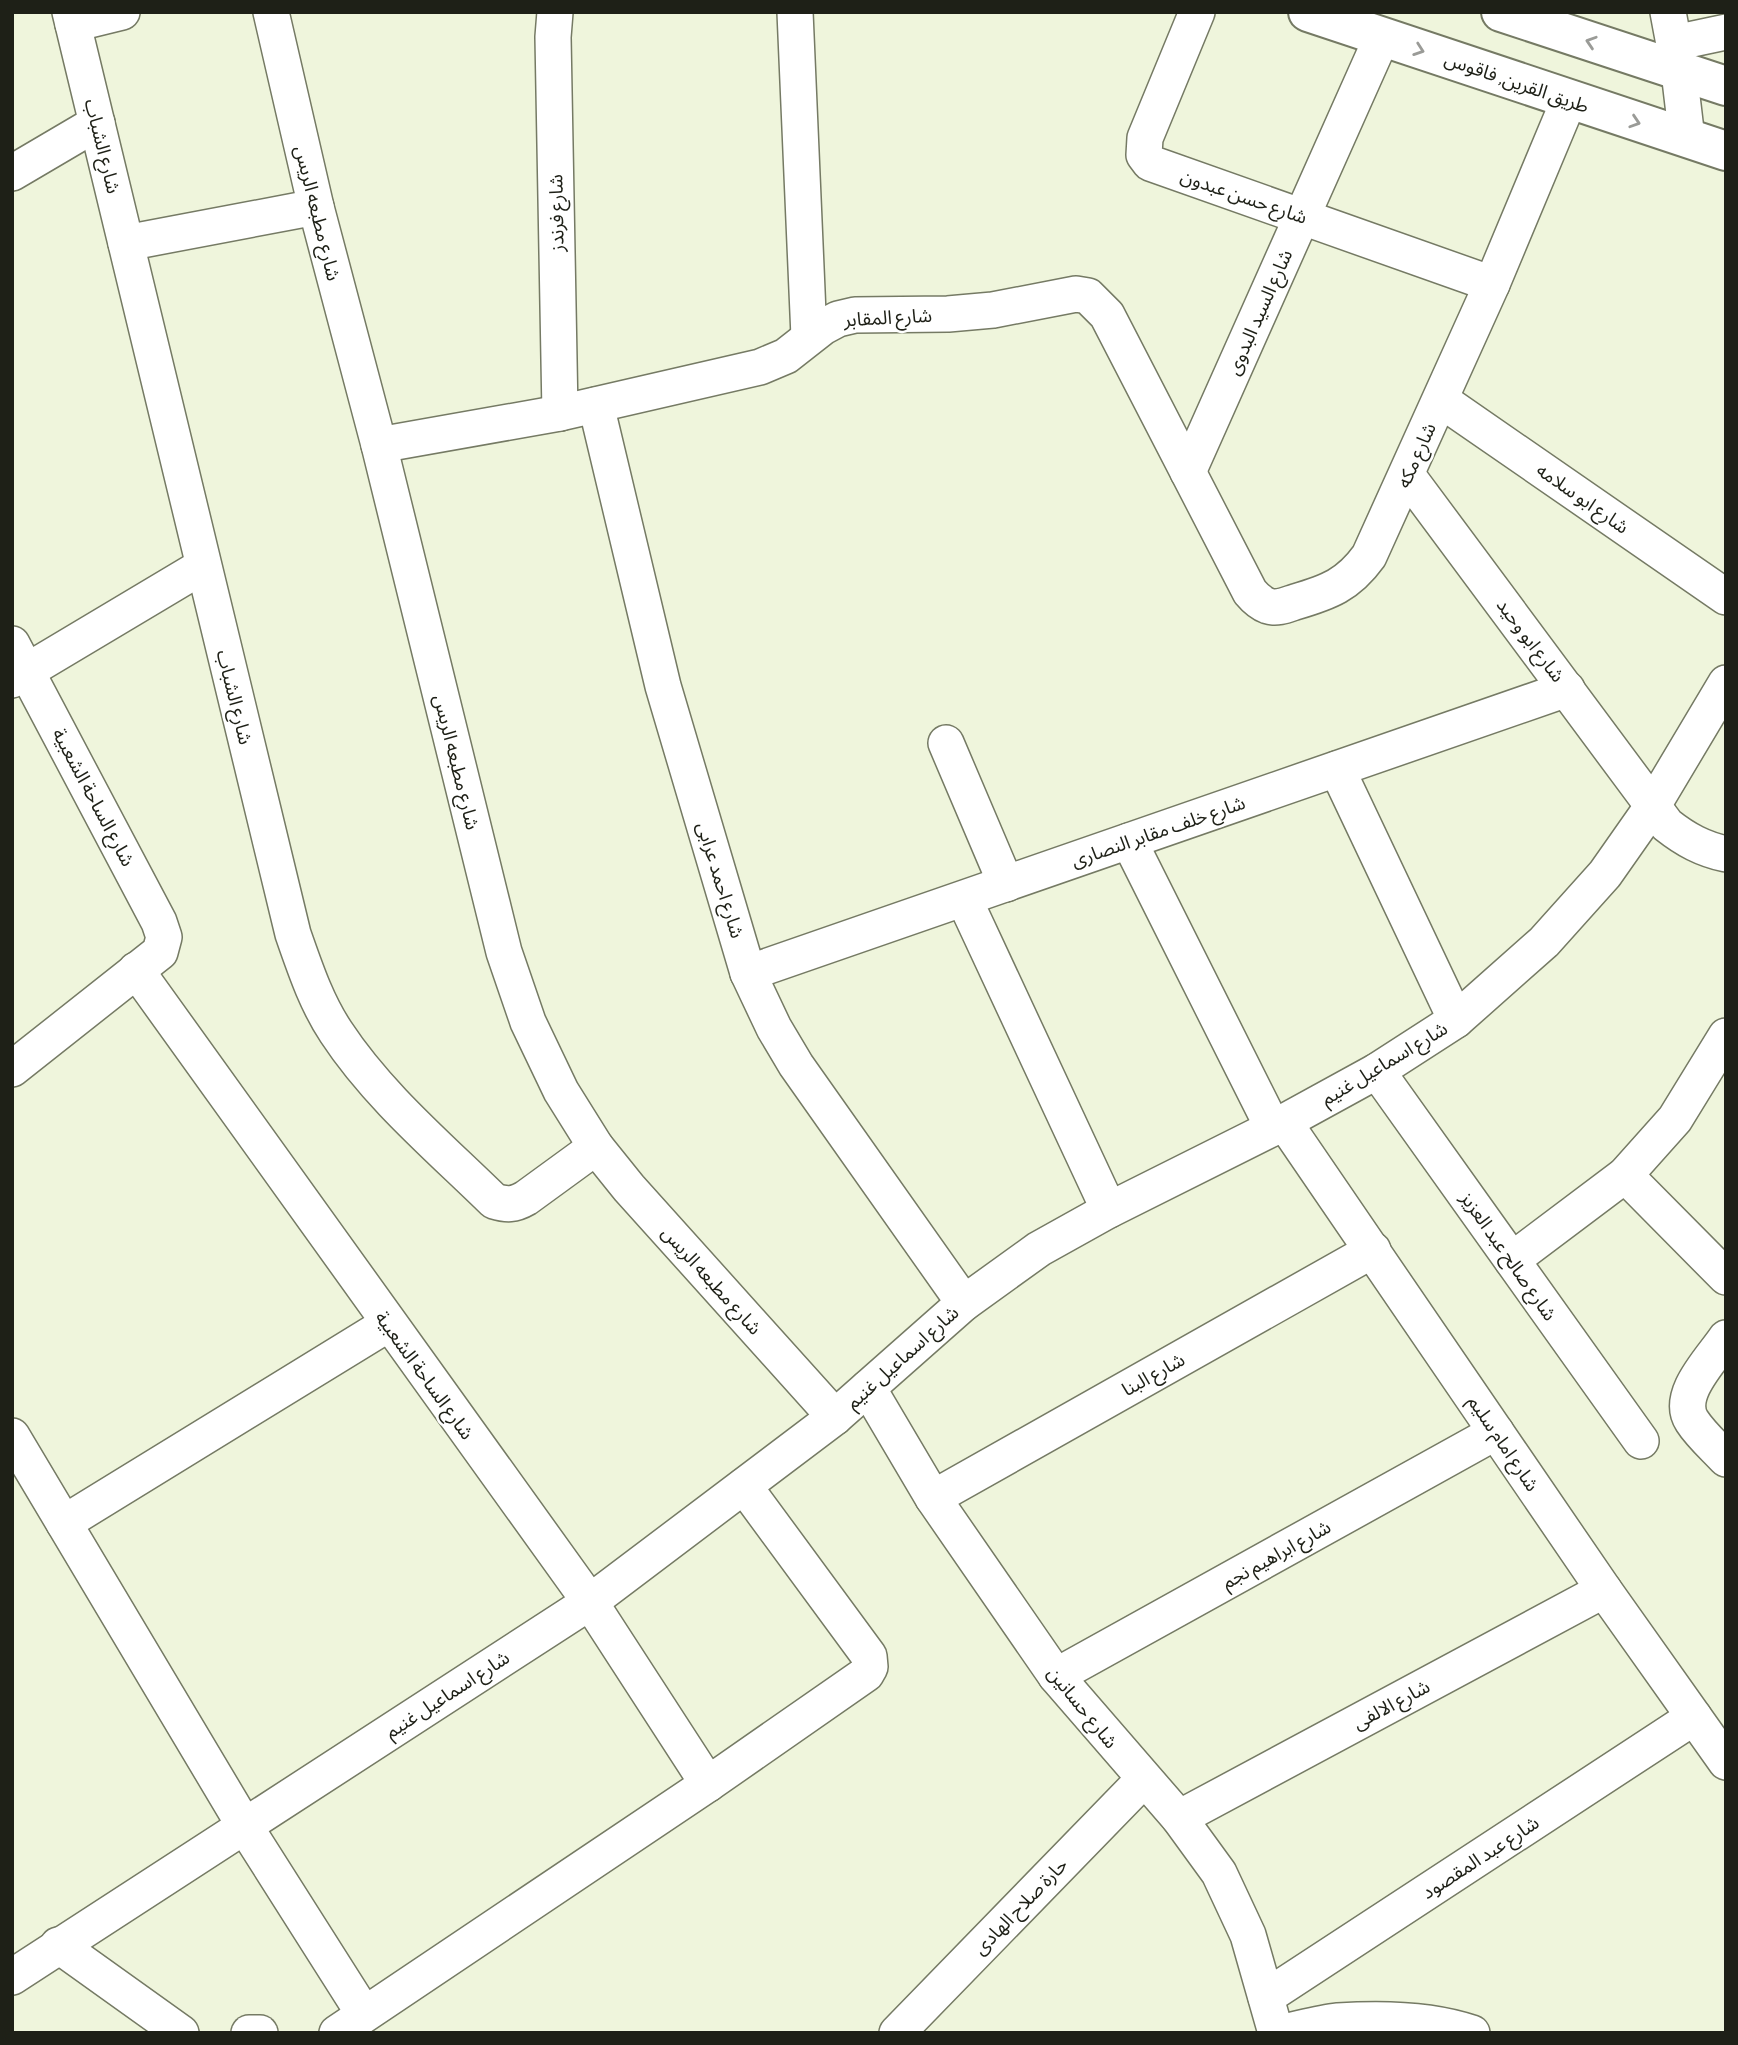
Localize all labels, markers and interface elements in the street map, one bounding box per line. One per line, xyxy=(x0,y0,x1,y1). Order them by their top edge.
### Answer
one-way arrow xyxy=(1585,36,1598,50)
one-way arrow xyxy=(1413,42,1425,56)
street label: طريق القرين, فاقوس xyxy=(1442,50,1591,118)
street label: شارع الشباب xyxy=(78,97,122,196)
one-way arrow xyxy=(1628,114,1641,128)
street label: شارع مطبعه الريس xyxy=(288,144,343,284)
street label: شارع حسن عبدون xyxy=(1177,167,1309,231)
street label: شارع فرندز xyxy=(547,174,571,253)
street label: شارع السيد البدوى xyxy=(1224,247,1299,379)
street label: شارع المقابر xyxy=(843,307,933,333)
street label: شارع مكه xyxy=(1395,420,1443,492)
street label: شارع ابو سلامه xyxy=(1531,461,1632,540)
street label: شارع ابو وحيد xyxy=(1490,596,1567,688)
street label: شارع الشباب xyxy=(210,648,254,747)
street label: شارع مطبعه الريس xyxy=(427,693,482,833)
street label: شارع الساحة الشعبية xyxy=(46,726,137,871)
street label: شارع خلف مقابر النصارى xyxy=(1069,794,1249,874)
street label: شارع احمد عرابى xyxy=(690,820,746,942)
street label: شارع اسماعيل غنيم xyxy=(1318,1019,1453,1113)
street label: شارع صالح عبد العزيز xyxy=(1453,1188,1559,1327)
street label: شارع مطبعه الريس xyxy=(655,1223,764,1341)
street label: شارع اسماعيل غنيم xyxy=(843,1303,965,1416)
street label: شارع الساحة الشعبية xyxy=(369,1308,477,1445)
street label: شارع البنا xyxy=(1119,1350,1190,1403)
street label: شارع امام سليم xyxy=(1461,1393,1542,1497)
street label: شارع ابراهيم نجم xyxy=(1219,1518,1336,1596)
street label: شارع اسماعيل غنيم xyxy=(382,1648,515,1746)
street label: شارع حسانين xyxy=(1041,1663,1120,1754)
street label: شارع الالفى xyxy=(1350,1677,1435,1736)
street label: شارع عبد المقصود xyxy=(1419,1813,1544,1906)
street label: حارة صلاح الهادى xyxy=(971,1855,1074,1961)

